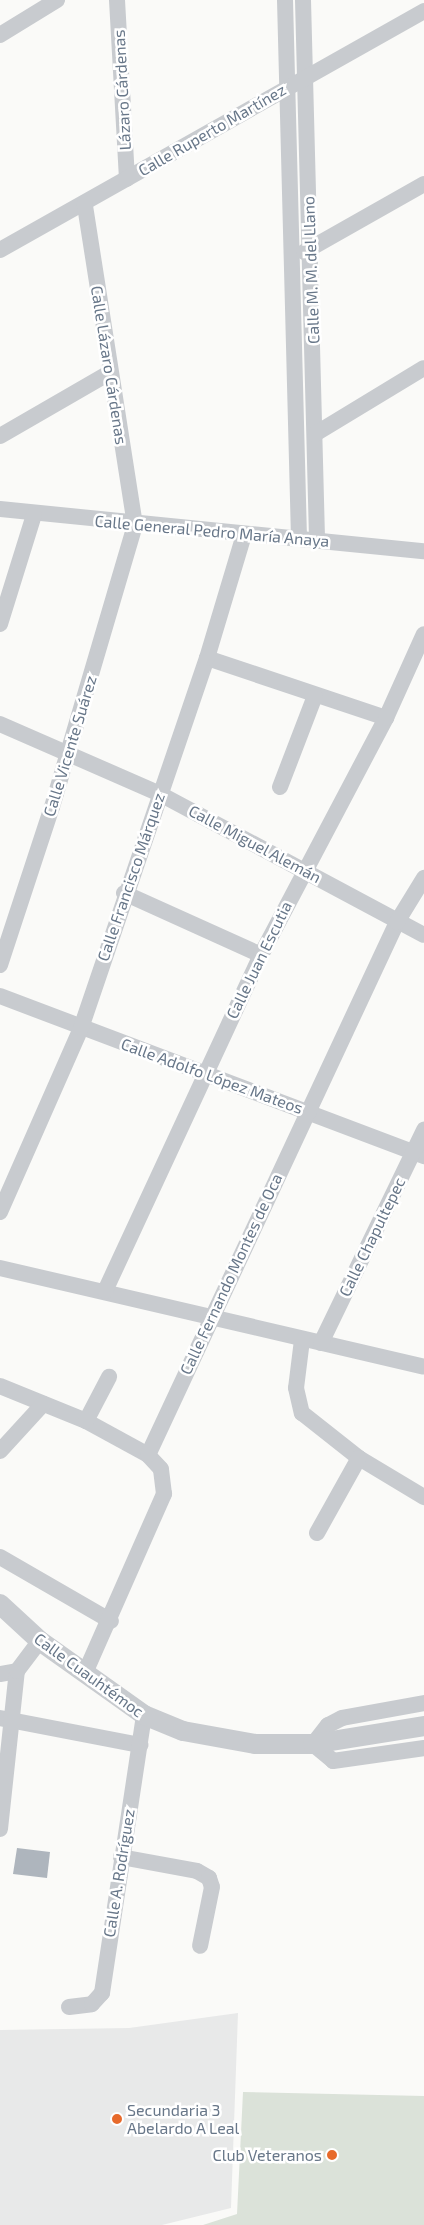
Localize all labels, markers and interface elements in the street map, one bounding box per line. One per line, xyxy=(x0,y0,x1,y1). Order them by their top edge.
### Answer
street label: Lázaro Cárdenas xyxy=(109,29,135,151)
street label: Calle Ruperto Martínez xyxy=(135,80,289,180)
street label: Calle M. M. del Llano xyxy=(299,196,323,344)
street label: Calle Lázaro Cárdenas xyxy=(87,284,131,446)
street label: Calle General Pedro María Anaya xyxy=(93,511,331,551)
street label: Calle Vicente Suárez xyxy=(39,673,101,819)
street label: Calle Francisco Márquez xyxy=(93,790,169,964)
street label: Calle Miguel Alemán xyxy=(185,801,325,887)
street label: Calle Juan Escutia xyxy=(222,898,296,1022)
street label: Calle Adolfo López Mateos xyxy=(118,1034,306,1118)
street label: Calle Fernando Montes de Oca xyxy=(176,1170,286,1378)
street label: Calle Chapultepec xyxy=(335,1174,409,1300)
street label: Calle Cuauhtémoc xyxy=(31,1629,147,1721)
street label: Calle A. Rodríguez xyxy=(99,1807,139,1939)
place label: Secundaria 3 Abelardo A Leal xyxy=(127,2100,240,2138)
marker: Secundaria 3 Abelardo A Leal xyxy=(111,2113,123,2125)
place label: Club Veteranos xyxy=(212,2145,322,2165)
marker: Club Veteranos xyxy=(326,2149,338,2161)

